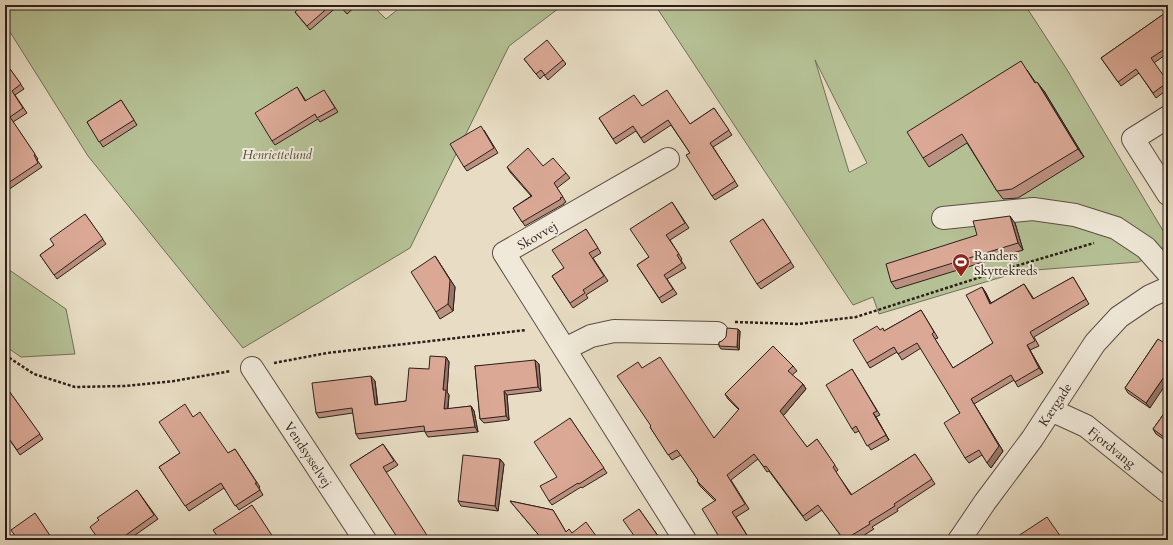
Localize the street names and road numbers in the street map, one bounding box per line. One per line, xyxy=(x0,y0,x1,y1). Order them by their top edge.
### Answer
street label: Skovvej xyxy=(514,217,561,254)
street label: Kærgade xyxy=(1035,379,1077,430)
street label: Vendsysselvej xyxy=(280,418,336,491)
street label: Fjordvang xyxy=(1084,423,1140,473)

